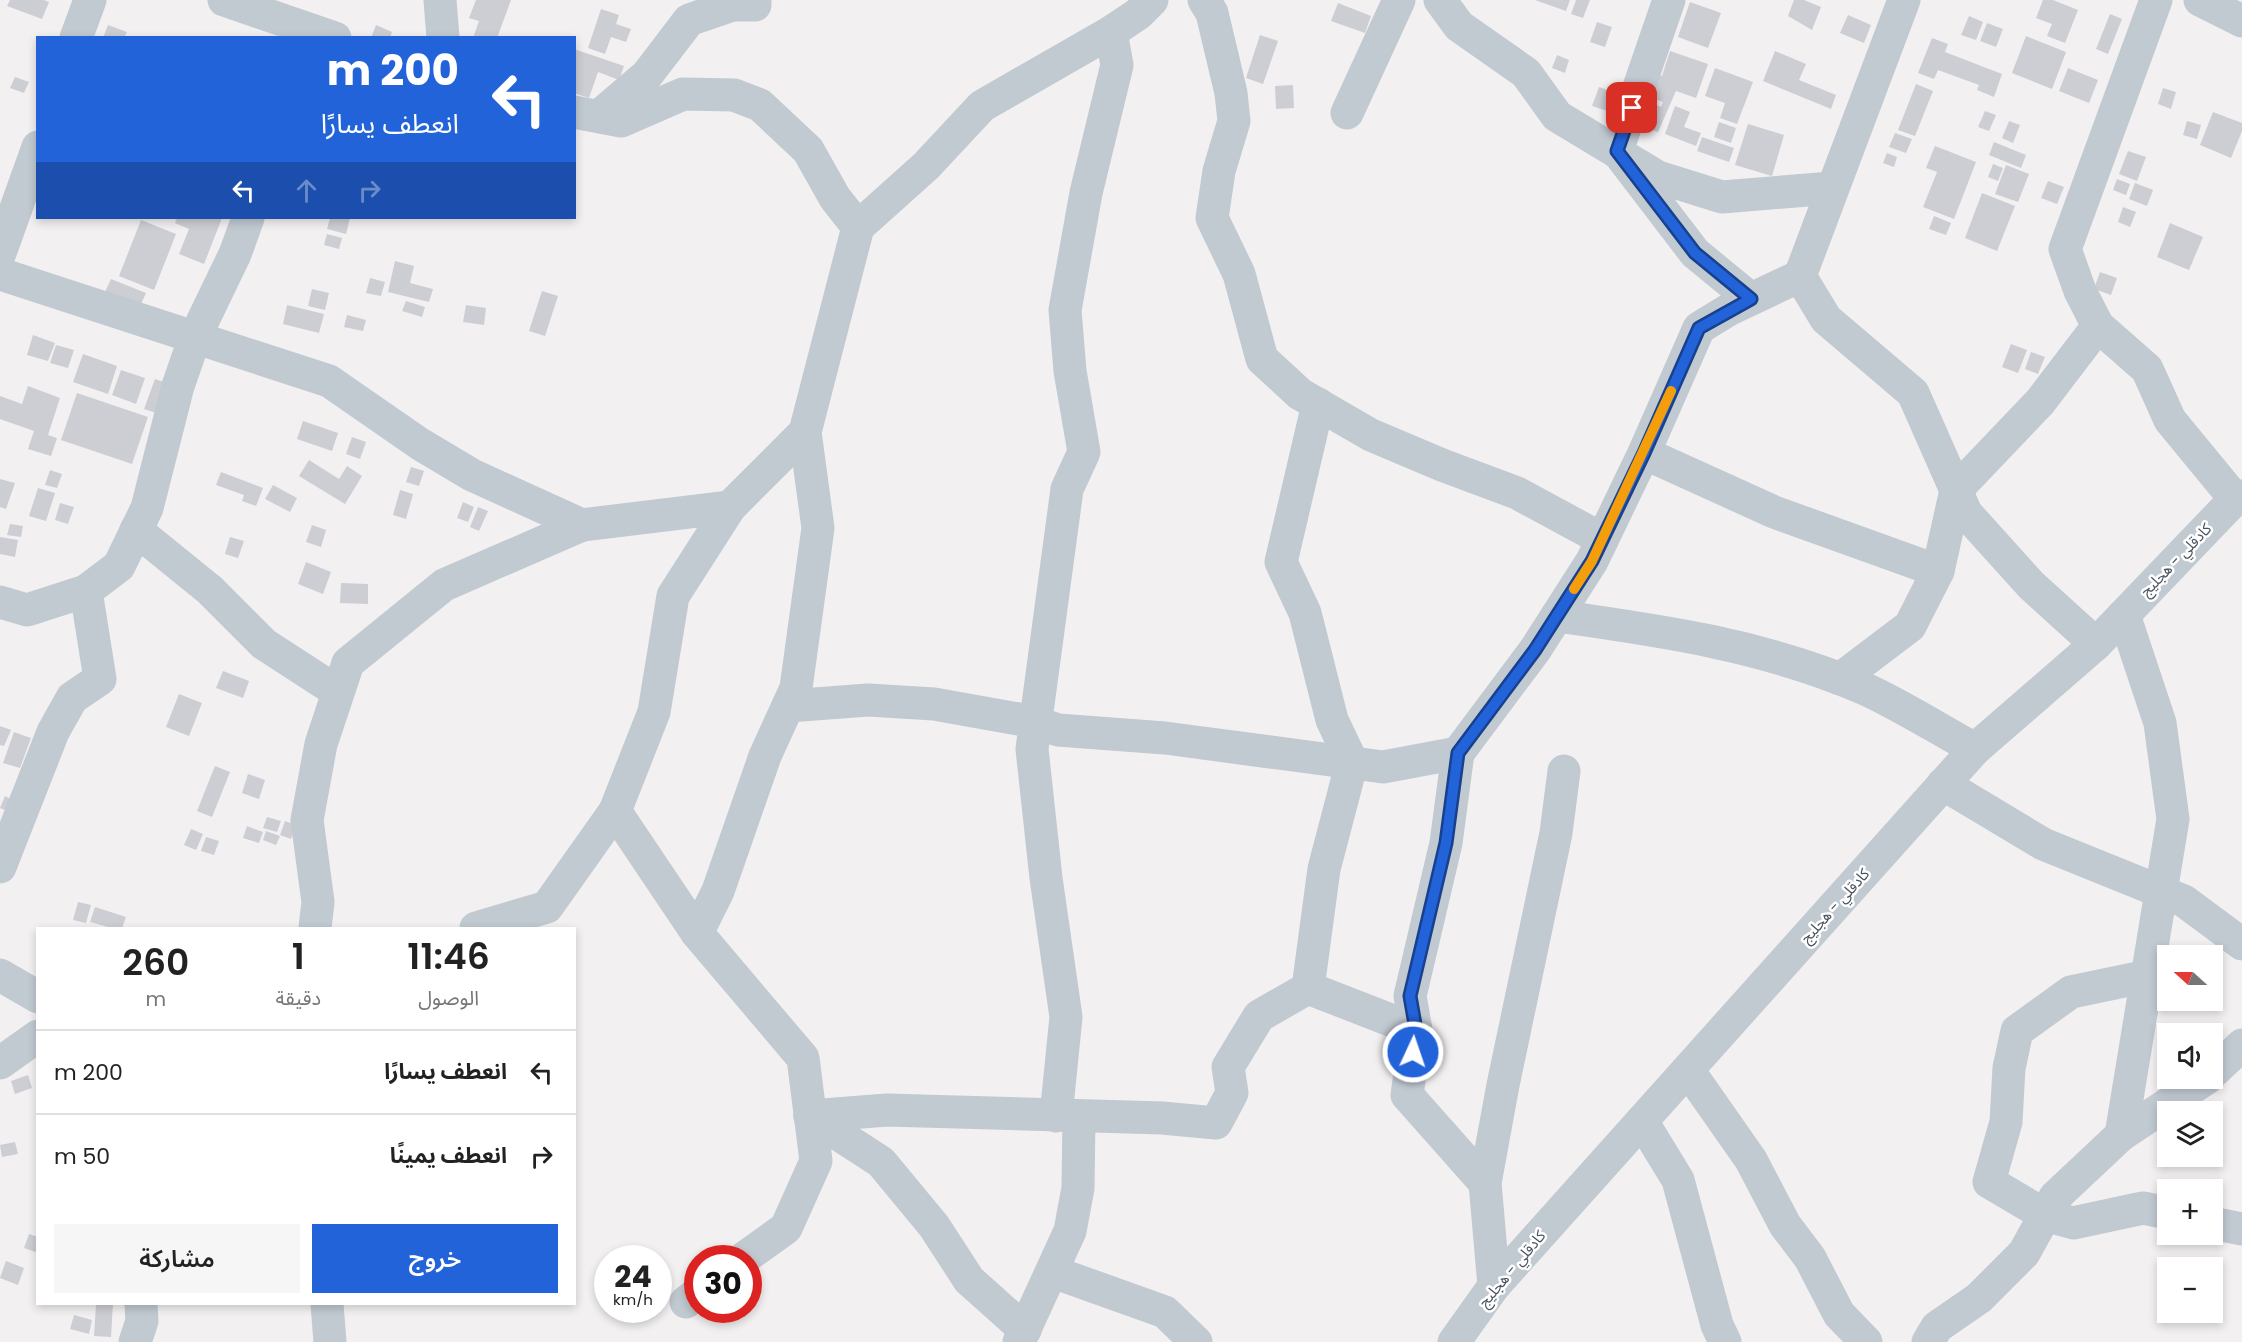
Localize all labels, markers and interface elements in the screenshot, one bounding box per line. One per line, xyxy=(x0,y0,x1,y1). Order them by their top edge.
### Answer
text: 200 m xyxy=(327,41,459,100)
icon: left xyxy=(480,60,558,138)
pin xyxy=(1606,82,1657,133)
icon: arrive xyxy=(1615,91,1648,124)
text: انعطف يسارًا xyxy=(321,105,459,142)
icon: left xyxy=(227,174,260,207)
icon: ahead xyxy=(290,174,323,207)
icon: right xyxy=(353,174,386,207)
street label: كادقلي - هجليج xyxy=(2135,518,2218,602)
street label: كادقلي - هجليج xyxy=(1795,863,1876,949)
text: 1 xyxy=(292,931,305,982)
text: 11:46 xyxy=(407,931,490,982)
text: 260 xyxy=(122,937,189,988)
north arrow xyxy=(2157,945,2223,1011)
map controls xyxy=(2157,945,2223,1323)
text: دقيقة xyxy=(276,984,321,1012)
text: الوصول xyxy=(418,984,479,1012)
text: m xyxy=(145,985,166,1013)
position arrow xyxy=(1381,1020,1445,1084)
button: sound xyxy=(2157,1023,2223,1089)
text: انعطف يسارًا xyxy=(384,1056,507,1087)
icon: left xyxy=(525,1056,558,1089)
text: 200 m xyxy=(54,1057,123,1088)
button: layers xyxy=(2157,1101,2223,1167)
text: انعطف يمينًا xyxy=(390,1140,507,1171)
icon: right xyxy=(525,1140,558,1173)
text: 50 m xyxy=(54,1141,110,1172)
button: + xyxy=(2157,1179,2223,1245)
button: مشاركة xyxy=(54,1224,300,1293)
button: خروج xyxy=(312,1224,558,1293)
street label: كادقلي - هجليج xyxy=(1473,1225,1552,1313)
speed limit sign: 30 xyxy=(684,1245,762,1323)
text: 24 xyxy=(614,1255,652,1298)
button: − xyxy=(2157,1257,2223,1323)
text: km/h xyxy=(613,1289,653,1310)

